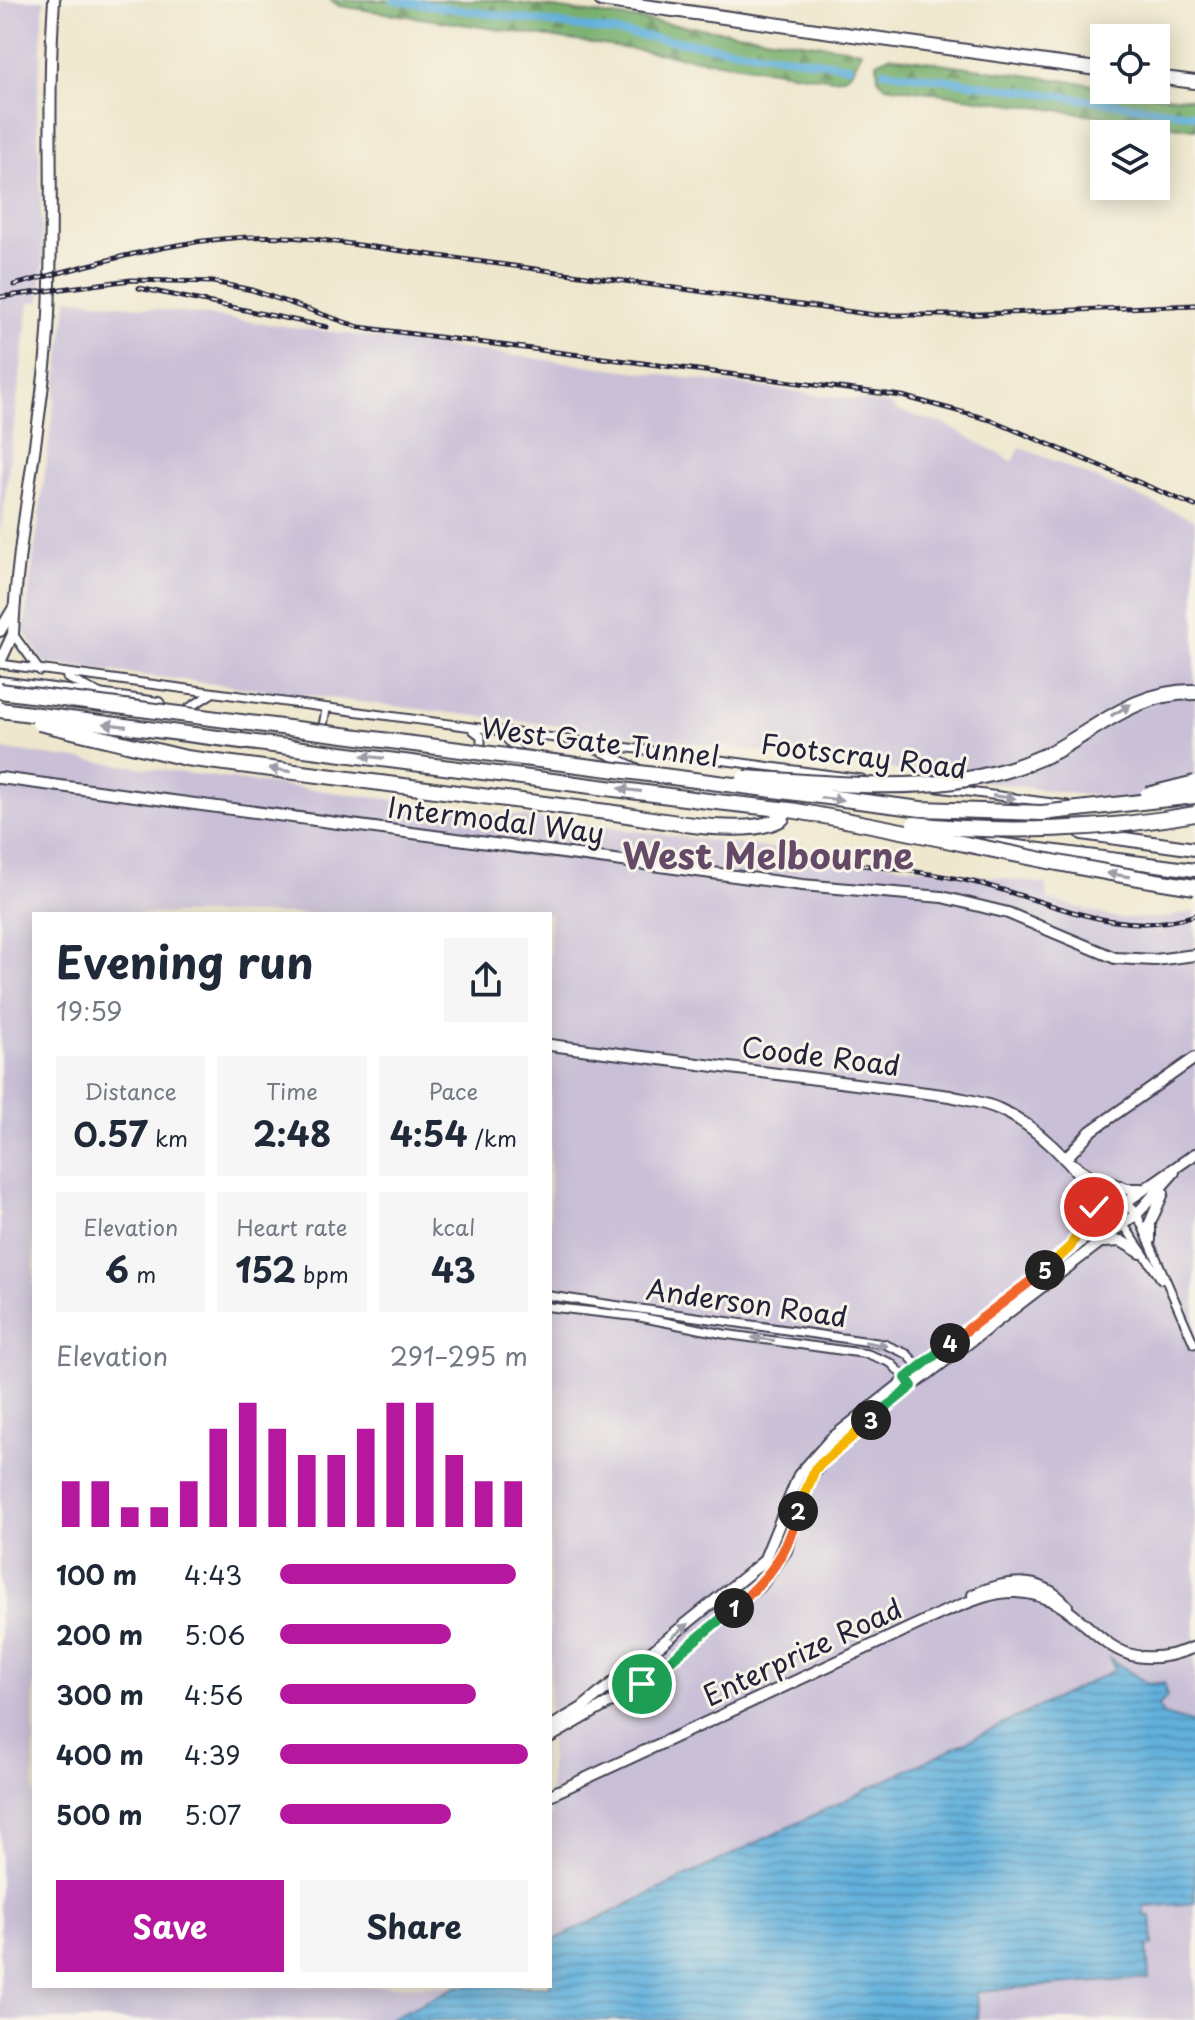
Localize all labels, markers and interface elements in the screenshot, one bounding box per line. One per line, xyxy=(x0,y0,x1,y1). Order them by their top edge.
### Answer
map controls xyxy=(1090,24,1170,200)
button: locate xyxy=(1090,24,1170,104)
button: layers xyxy=(1090,120,1170,200)
one-way arrow xyxy=(1110,703,1132,717)
street label: West Gate Tunnel xyxy=(478,705,722,777)
one-way arrow xyxy=(102,718,127,731)
street label: Footscray Road xyxy=(758,721,970,789)
one-way arrow xyxy=(360,750,385,763)
one-way arrow xyxy=(267,764,292,777)
street label: Intermodal Way xyxy=(385,784,607,854)
one-way arrow xyxy=(618,784,643,797)
one-way arrow xyxy=(992,791,1017,804)
one-way arrow xyxy=(820,792,845,805)
district label: West Melbourne xyxy=(622,827,914,881)
one-way arrow xyxy=(1105,868,1130,881)
text: Evening run xyxy=(56,928,314,994)
button: share xyxy=(444,938,528,1022)
text: 19:59 xyxy=(56,991,123,1030)
street label: Coode Road xyxy=(739,1024,903,1086)
text: Distance xyxy=(85,1074,177,1107)
text: Time xyxy=(266,1074,318,1107)
text: Pace xyxy=(428,1074,478,1107)
text: 0.57 xyxy=(73,1107,148,1159)
text: 2:48 xyxy=(253,1107,331,1159)
text: 4:54 xyxy=(390,1107,468,1159)
text: km xyxy=(148,1121,188,1154)
text: /km xyxy=(468,1121,517,1154)
pin xyxy=(1060,1173,1128,1241)
icon: check xyxy=(1072,1185,1116,1229)
text: Elevation xyxy=(83,1210,178,1243)
text: Heart rate xyxy=(236,1210,348,1243)
text: kcal xyxy=(431,1210,475,1243)
text: 6 xyxy=(105,1243,129,1295)
text: 152 xyxy=(235,1243,296,1295)
text: 43 xyxy=(431,1243,476,1295)
pin: 5 xyxy=(1025,1250,1065,1290)
text: 5 xyxy=(1038,1253,1052,1286)
text: m xyxy=(129,1257,156,1290)
text: bpm xyxy=(296,1257,349,1290)
street label: Anderson Road xyxy=(644,1267,850,1337)
pin: 4 xyxy=(930,1323,970,1363)
text: 4 xyxy=(943,1326,957,1359)
one-way arrow xyxy=(750,1332,775,1345)
text: Elevation xyxy=(56,1336,168,1375)
text: 291–295 m xyxy=(390,1336,528,1375)
one-way arrow xyxy=(864,1338,889,1350)
pin: 3 xyxy=(851,1400,891,1440)
text: 3 xyxy=(864,1403,878,1436)
pin: 2 xyxy=(778,1491,818,1531)
text: 2 xyxy=(790,1494,806,1527)
text: 100 m xyxy=(56,1555,137,1594)
text: 4:43 xyxy=(184,1555,242,1594)
street label: Enterprize Road xyxy=(695,1586,909,1716)
pin: 1 xyxy=(714,1588,754,1628)
text: 1 xyxy=(729,1591,739,1624)
text: 200 m xyxy=(56,1615,143,1654)
text: 5:06 xyxy=(184,1615,245,1654)
one-way arrow xyxy=(670,1623,690,1640)
pin xyxy=(608,1650,676,1718)
icon: arrive xyxy=(620,1662,664,1706)
text: 300 m xyxy=(56,1675,144,1714)
text: 4:56 xyxy=(184,1675,243,1714)
text: 400 m xyxy=(56,1735,144,1774)
text: 4:39 xyxy=(184,1735,240,1774)
text: 500 m xyxy=(56,1795,142,1834)
text: 5:07 xyxy=(184,1795,241,1834)
button: Save xyxy=(56,1880,284,1972)
button: Share xyxy=(300,1880,528,1972)

